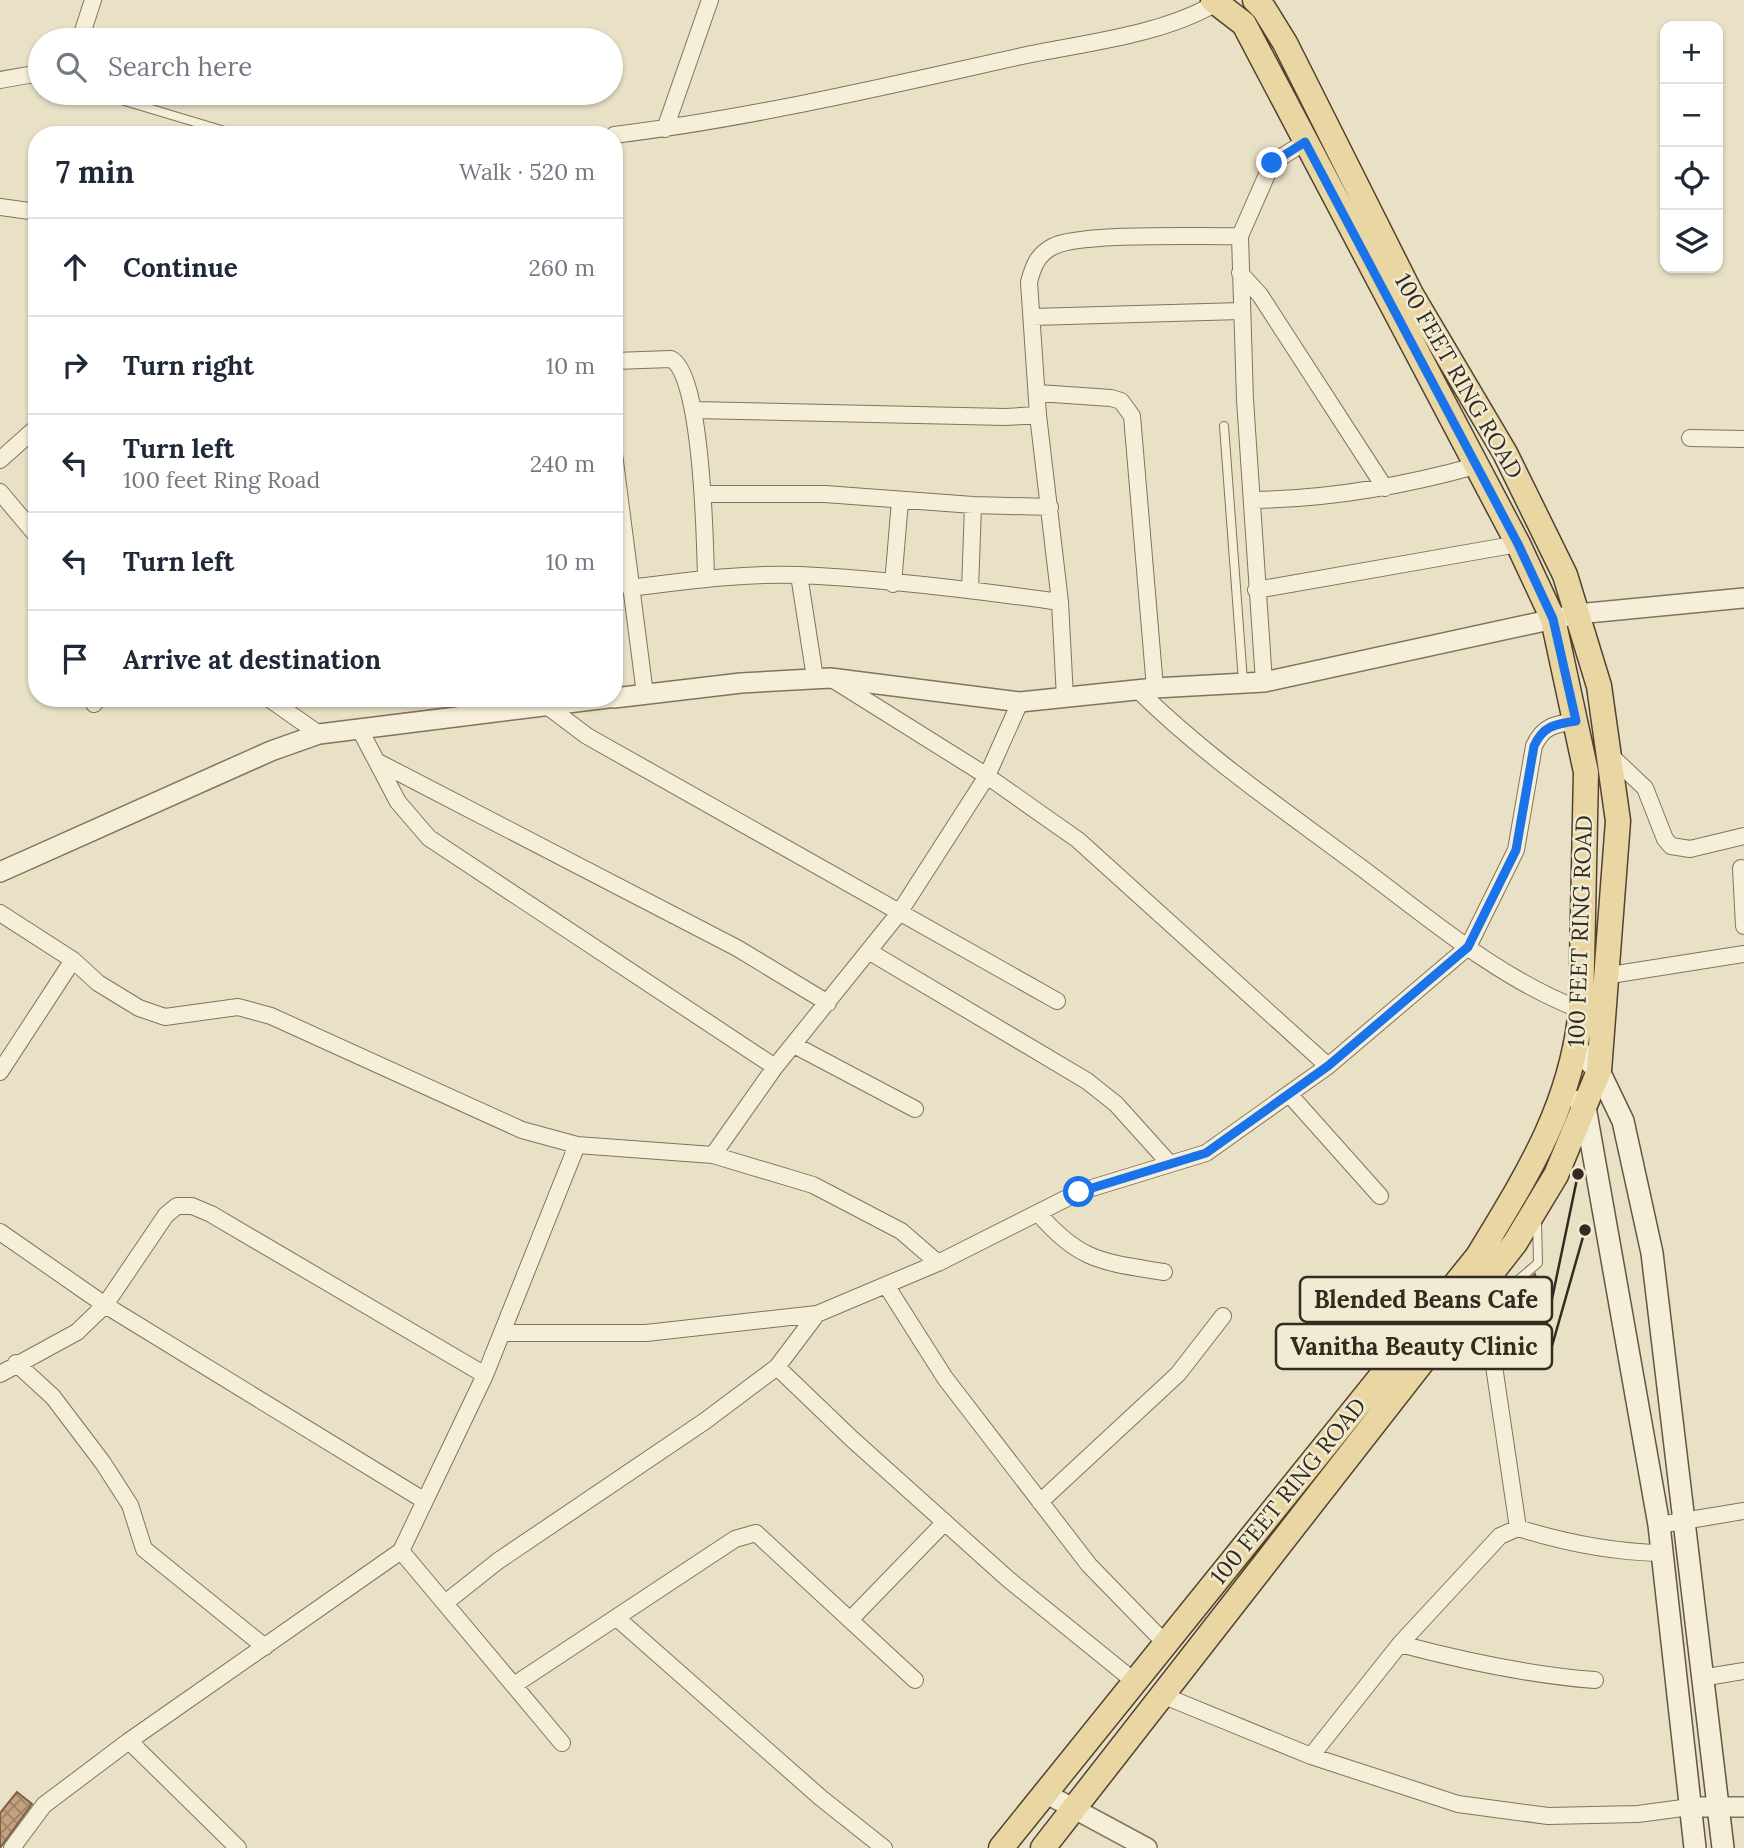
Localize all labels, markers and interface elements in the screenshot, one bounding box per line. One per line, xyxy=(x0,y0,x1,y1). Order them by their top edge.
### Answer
map controls xyxy=(1660,21,1723,273)
button: + xyxy=(1660,21,1723,84)
search box xyxy=(28,28,623,105)
icon: search xyxy=(52,48,90,86)
text: Search here xyxy=(108,50,252,83)
button: − xyxy=(1660,84,1723,147)
route end xyxy=(1256,147,1287,178)
button: locate xyxy=(1660,147,1723,210)
text: 7 min xyxy=(56,153,135,191)
text: Walk · 520 m xyxy=(459,157,595,186)
button: layers xyxy=(1660,210,1723,273)
icon: ahead xyxy=(56,248,94,286)
text: Continue xyxy=(123,251,238,284)
text: 260 m xyxy=(528,253,595,282)
street label: 100 FEET RING ROAD xyxy=(1389,268,1530,483)
icon: right xyxy=(56,346,94,384)
text: Turn right xyxy=(123,349,254,382)
text: 10 m xyxy=(546,351,595,380)
text: Turn left xyxy=(123,432,234,465)
icon: left xyxy=(56,444,94,482)
text: 240 m xyxy=(530,449,595,478)
text: 100 feet Ring Road xyxy=(123,465,320,494)
icon: left xyxy=(56,542,94,580)
text: Turn left xyxy=(123,545,234,578)
text: 10 m xyxy=(546,547,595,576)
icon: arrive xyxy=(56,640,94,678)
text: Arrive at destination xyxy=(123,643,381,676)
street label: 100 FEET RING ROAD xyxy=(1561,815,1598,1047)
route start xyxy=(1063,1176,1094,1207)
callout: Blended Beans Cafe xyxy=(1300,1277,1552,1322)
text: Blended Beans Cafe xyxy=(1314,1284,1538,1315)
callout: Vanitha Beauty Clinic xyxy=(1276,1324,1552,1369)
text: Vanitha Beauty Clinic xyxy=(1290,1331,1538,1362)
street label: 100 FEET RING ROAD xyxy=(1203,1391,1372,1590)

